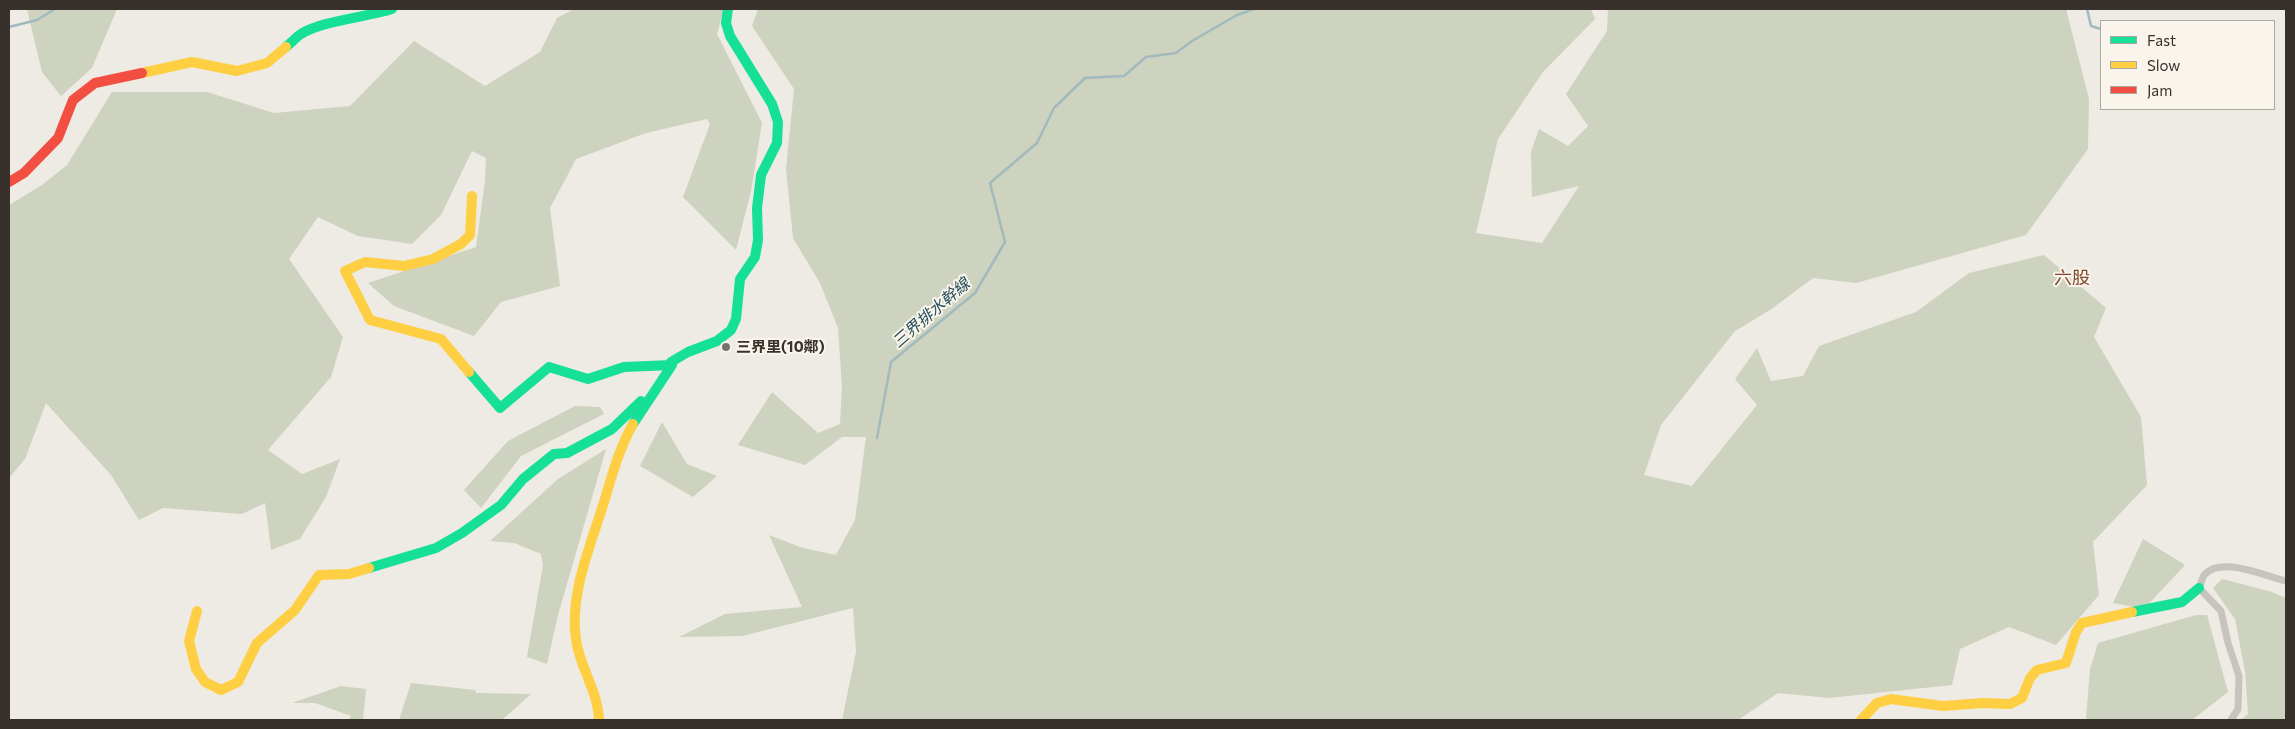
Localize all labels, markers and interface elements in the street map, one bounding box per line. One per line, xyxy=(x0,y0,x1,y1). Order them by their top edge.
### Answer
legend xyxy=(2100,20,2275,110)
text: Fast xyxy=(2147,31,2176,49)
text: Slow xyxy=(2147,56,2180,74)
text: Jam xyxy=(2147,81,2172,99)
district label: 六股 xyxy=(2054,267,2090,289)
water label: 三界排水幹線 xyxy=(888,274,974,352)
place label: 三界里(10鄰) xyxy=(736,338,825,356)
marker: 三界里(10鄰) xyxy=(720,341,732,353)

